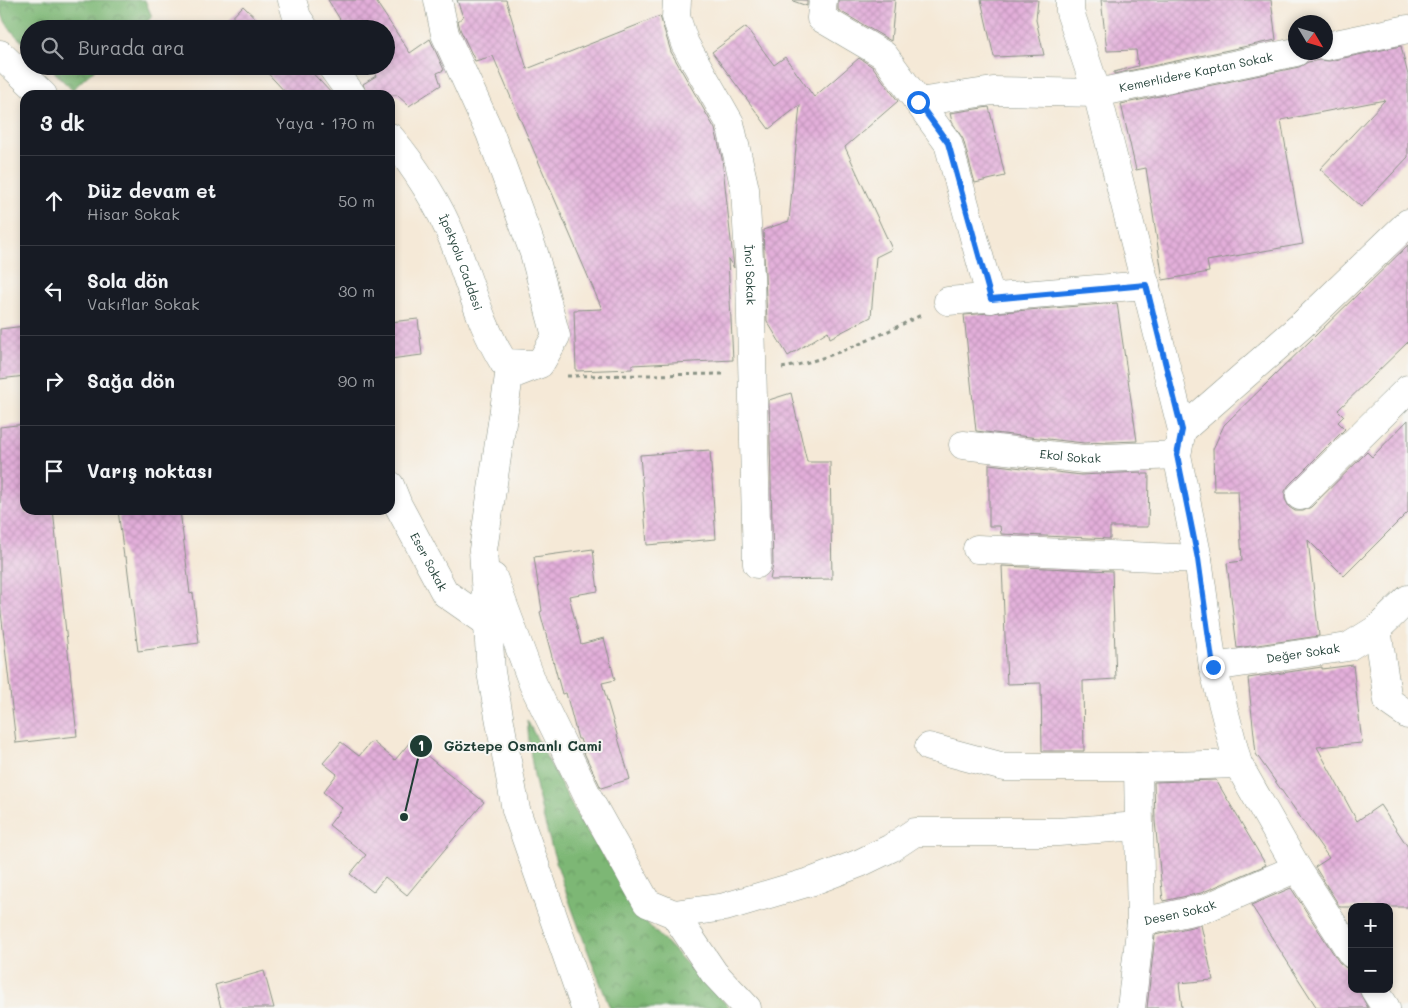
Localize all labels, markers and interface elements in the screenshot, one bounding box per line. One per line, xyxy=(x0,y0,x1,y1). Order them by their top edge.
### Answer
north arrow xyxy=(1288,15,1333,60)
search box xyxy=(20,20,395,75)
icon: search xyxy=(38,34,66,62)
text: Burada ara xyxy=(78,35,185,60)
street label: Kemerlidere Kaptan Sokak xyxy=(1118,48,1274,95)
route start xyxy=(907,91,930,114)
text: 3 dk xyxy=(40,109,85,136)
text: Yaya · 170 m xyxy=(275,112,375,133)
text: Düz devam et xyxy=(87,178,216,203)
icon: ahead xyxy=(40,187,68,215)
text: 50 m xyxy=(338,190,375,211)
text: Hisar Sokak xyxy=(87,203,180,224)
street label: İpekyolu Caddesi xyxy=(436,211,487,312)
street label: İnci Sokak xyxy=(741,244,760,305)
text: Sola dön xyxy=(87,268,169,293)
icon: left xyxy=(40,277,68,305)
text: 30 m xyxy=(338,280,375,301)
text: Vakıflar Sokak xyxy=(87,293,200,314)
icon: right xyxy=(40,367,68,395)
text: Sağa dön xyxy=(87,368,175,393)
text: 90 m xyxy=(338,370,375,391)
street label: Ekol Sokak xyxy=(1039,445,1101,466)
icon: arrive xyxy=(40,457,68,485)
text: Varış noktası xyxy=(87,458,213,483)
street label: Eser Sokak xyxy=(407,529,451,593)
street label: Değer Sokak xyxy=(1265,639,1341,666)
route end xyxy=(1202,656,1225,679)
callout: Göztepe Osmanlı Cami xyxy=(409,731,612,760)
text: 1 xyxy=(418,735,424,755)
text: Göztepe Osmanlı Cami xyxy=(444,736,602,755)
street label: Desen Sokak xyxy=(1142,896,1218,928)
map controls xyxy=(1348,903,1393,993)
button: + xyxy=(1348,903,1393,948)
button: − xyxy=(1348,948,1393,993)

